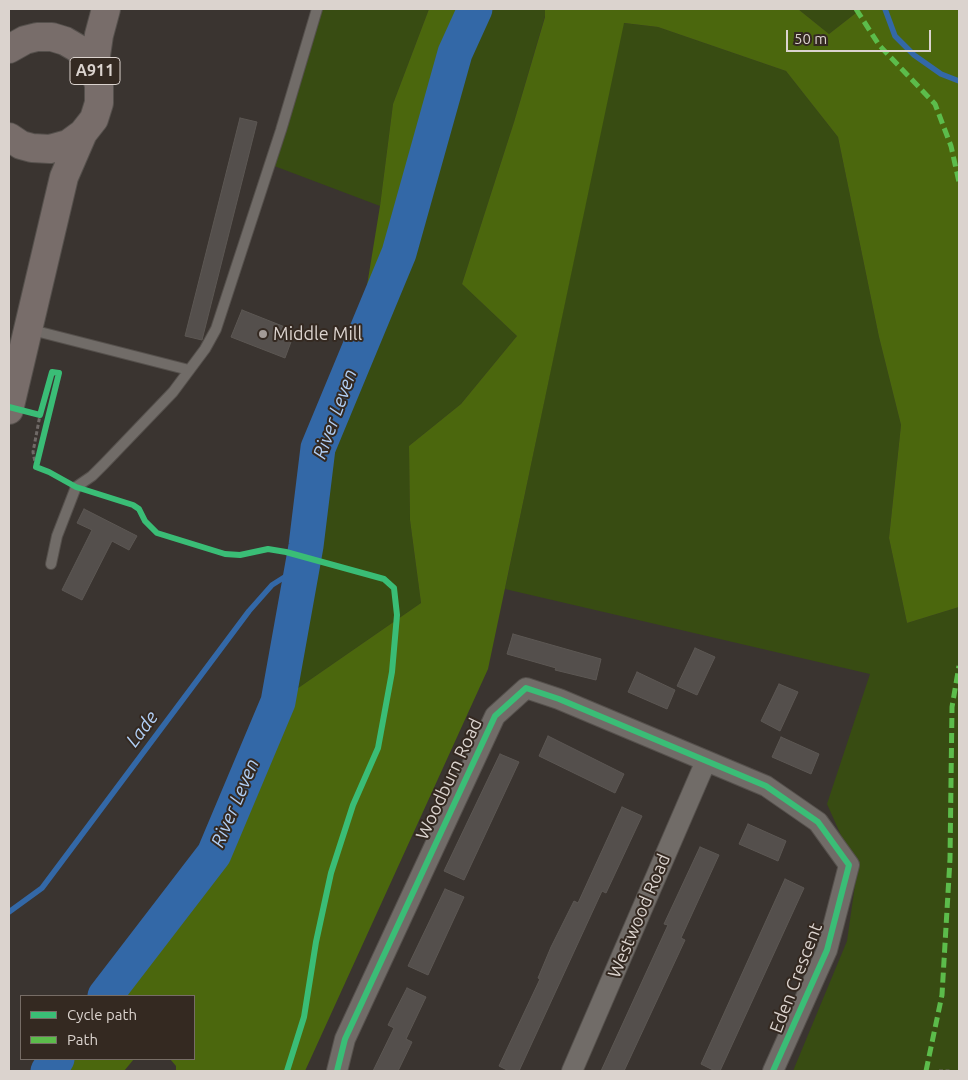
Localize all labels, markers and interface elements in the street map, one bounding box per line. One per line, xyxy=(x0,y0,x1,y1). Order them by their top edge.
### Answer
scale bar xyxy=(788,20,933,52)
text: 50 m xyxy=(794,30,827,47)
road number: A911 xyxy=(70,58,120,84)
place label: Middle Mill xyxy=(273,323,362,345)
marker: Middle Mill xyxy=(257,328,269,340)
water label: River Leven xyxy=(308,366,362,462)
water label: Lade xyxy=(121,707,163,751)
street label: Woodburn Road xyxy=(411,715,487,843)
water label: River Leven xyxy=(206,755,264,851)
street label: Westwood Road xyxy=(603,851,675,981)
street label: Eden Crescent xyxy=(765,920,827,1036)
legend xyxy=(20,995,195,1060)
text: Cycle path xyxy=(67,1006,137,1023)
text: Path xyxy=(67,1031,98,1048)

